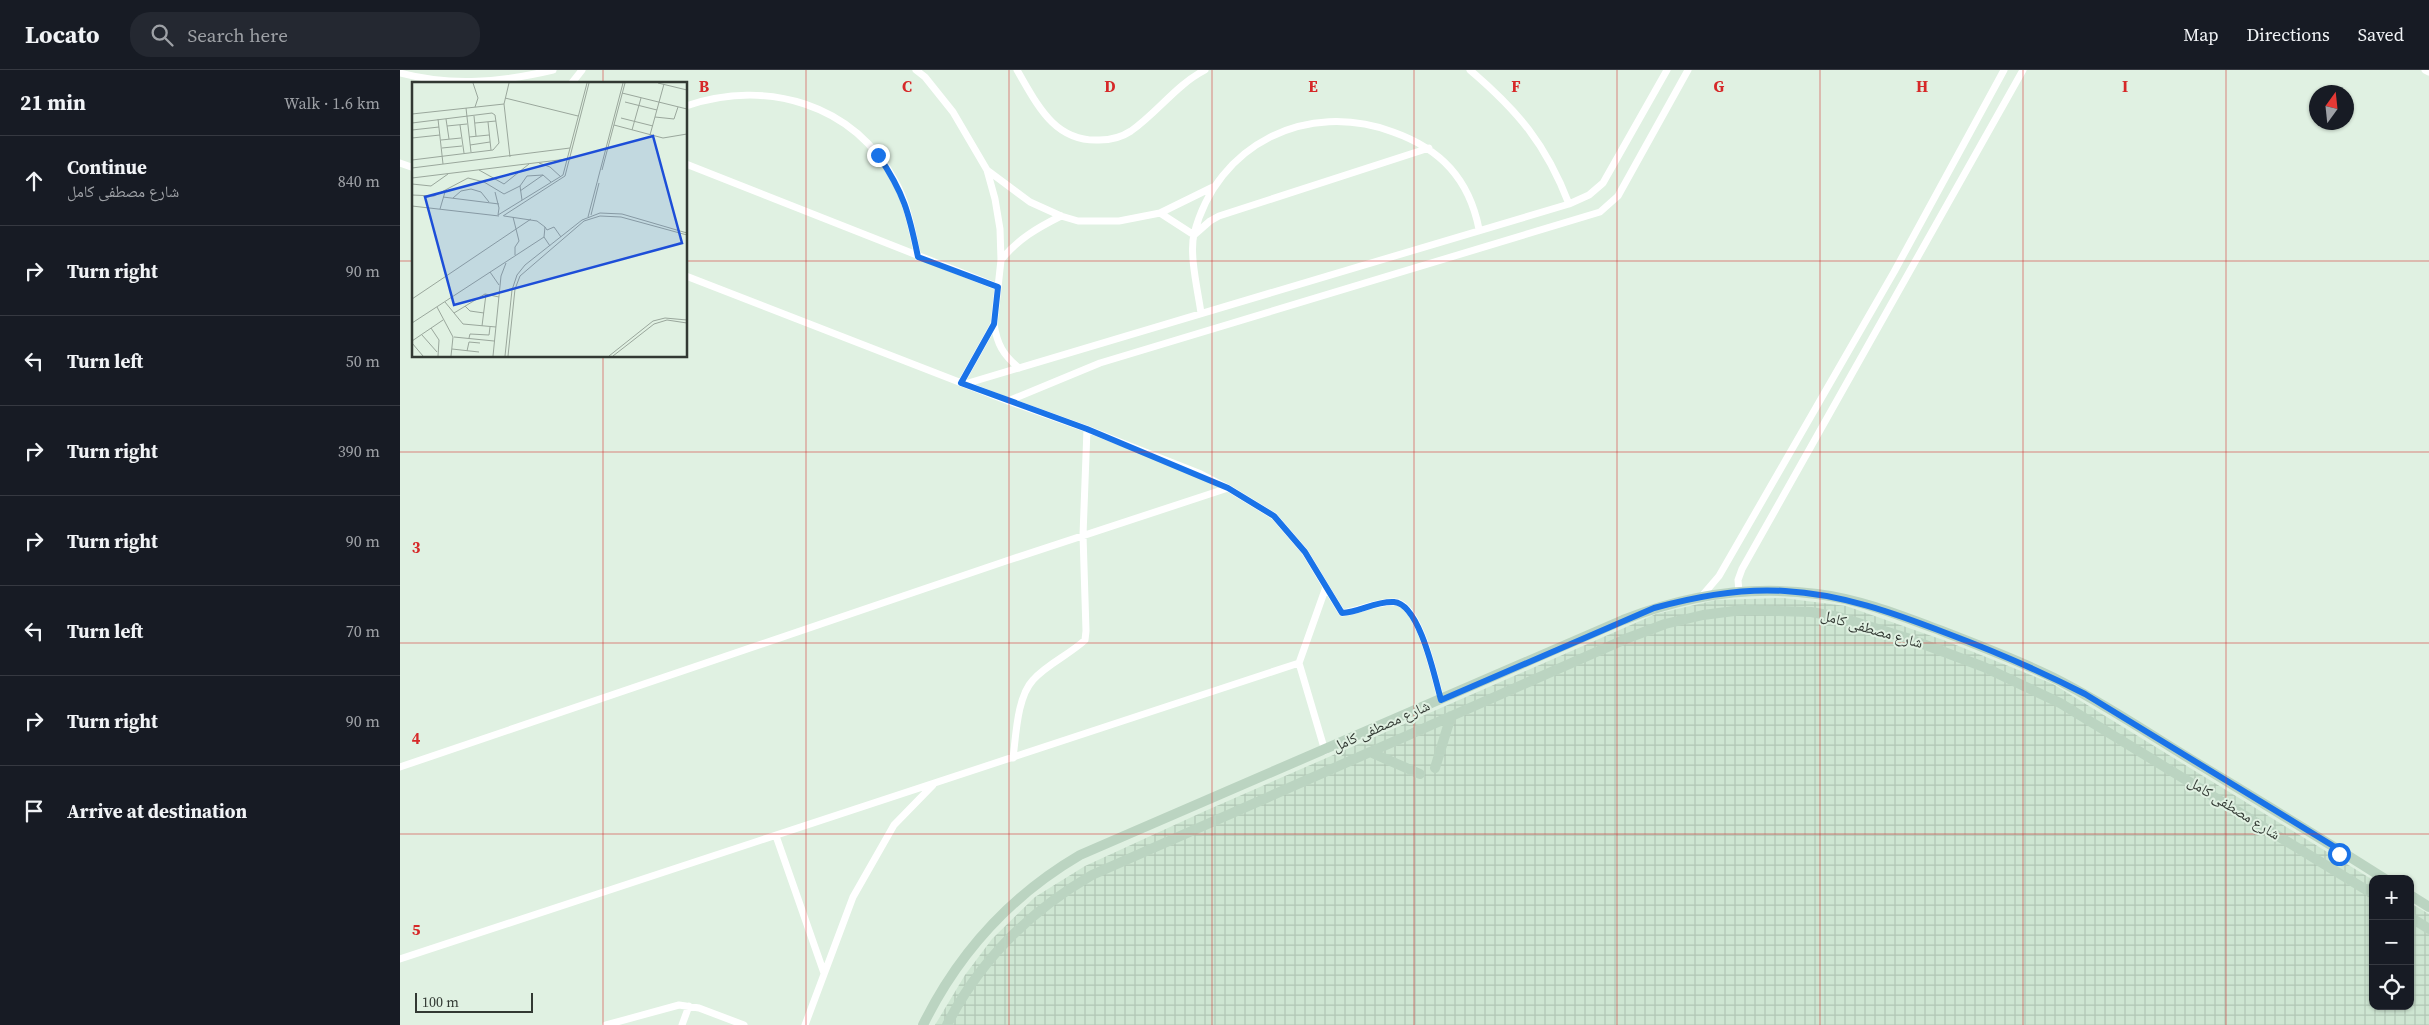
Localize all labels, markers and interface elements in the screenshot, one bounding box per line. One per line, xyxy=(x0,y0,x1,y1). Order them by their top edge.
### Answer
search box xyxy=(130,12,480,57)
text: Locato xyxy=(25,18,100,51)
icon: search xyxy=(148,21,176,49)
text: Search here xyxy=(188,22,288,48)
text: Map xyxy=(2183,22,2219,47)
text: Directions xyxy=(2247,22,2330,47)
text: Saved xyxy=(2358,22,2404,47)
text: B xyxy=(699,75,710,97)
text: C xyxy=(902,75,912,97)
text: D xyxy=(1104,75,1116,97)
text: E xyxy=(1308,75,1318,97)
text: F xyxy=(1511,75,1521,97)
text: G xyxy=(1714,75,1725,97)
text: H xyxy=(1916,75,1928,97)
text: I xyxy=(2122,75,2128,97)
inset map xyxy=(412,82,688,358)
north arrow xyxy=(2309,85,2354,130)
text: 21 min xyxy=(20,88,86,117)
text: Walk · 1.6 km xyxy=(284,92,380,114)
route end xyxy=(867,144,890,167)
text: Continue xyxy=(67,154,147,180)
icon: ahead xyxy=(20,167,48,195)
text: 840 m xyxy=(338,170,380,192)
text: شارع مصطفى كامل xyxy=(67,180,179,202)
icon: right xyxy=(20,257,48,285)
text: Turn right xyxy=(67,258,158,284)
text: 90 m xyxy=(346,260,380,282)
icon: left xyxy=(20,347,48,375)
text: Turn left xyxy=(67,348,143,374)
text: 50 m xyxy=(346,350,380,372)
icon: right xyxy=(20,437,48,465)
text: Turn right xyxy=(67,438,158,464)
text: 390 m xyxy=(338,440,380,462)
icon: right xyxy=(20,527,48,555)
text: Turn right xyxy=(67,528,158,554)
text: 90 m xyxy=(346,530,380,552)
text: 3 xyxy=(412,536,421,558)
street label: شارع مصطفى كامل xyxy=(1819,604,1926,653)
icon: left xyxy=(20,617,48,645)
text: Turn left xyxy=(67,618,143,644)
text: 70 m xyxy=(346,620,380,642)
street label: شارع مصطفى كامل xyxy=(1328,694,1433,757)
icon: right xyxy=(20,707,48,735)
text: Turn right xyxy=(67,708,158,734)
text: 90 m xyxy=(346,710,380,732)
text: 4 xyxy=(412,727,421,749)
street label: شارع مصطفى كامل xyxy=(2184,771,2285,844)
icon: arrive xyxy=(20,797,48,825)
text: Arrive at destination xyxy=(67,798,247,824)
route start xyxy=(2328,843,2351,866)
map controls xyxy=(2369,875,2414,1010)
button: + xyxy=(2369,875,2414,920)
text: 5 xyxy=(412,918,421,940)
button: − xyxy=(2369,920,2414,965)
button: locate xyxy=(2369,965,2414,1010)
scale bar xyxy=(415,990,532,1013)
text: 100 m xyxy=(422,992,459,1012)

